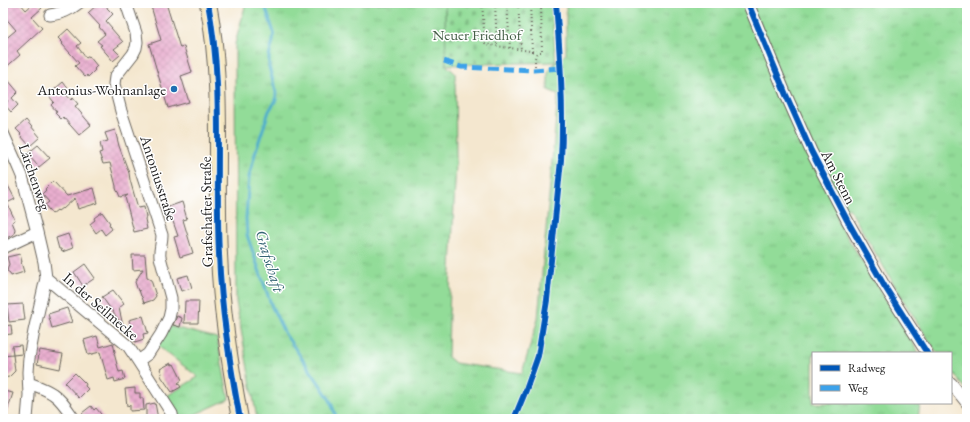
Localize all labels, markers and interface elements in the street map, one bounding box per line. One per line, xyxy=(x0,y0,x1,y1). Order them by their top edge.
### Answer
park label: Neuer Friedhof xyxy=(432,25,524,44)
place label: Antonius-Wohnanlage xyxy=(36,80,166,99)
marker: Antonius-Wohnanlage xyxy=(169,84,179,94)
street label: Antoniusstraße xyxy=(136,132,182,223)
street label: Lärchenweg xyxy=(15,141,55,213)
street label: Am Stenn xyxy=(817,146,861,207)
street label: Grafschafter Straße xyxy=(196,156,216,268)
water label: Grafschaft xyxy=(251,227,290,296)
street label: In der Seilmecke xyxy=(59,268,143,344)
legend xyxy=(812,352,952,404)
text: Radweg xyxy=(848,360,886,376)
text: Weg xyxy=(848,380,868,396)

